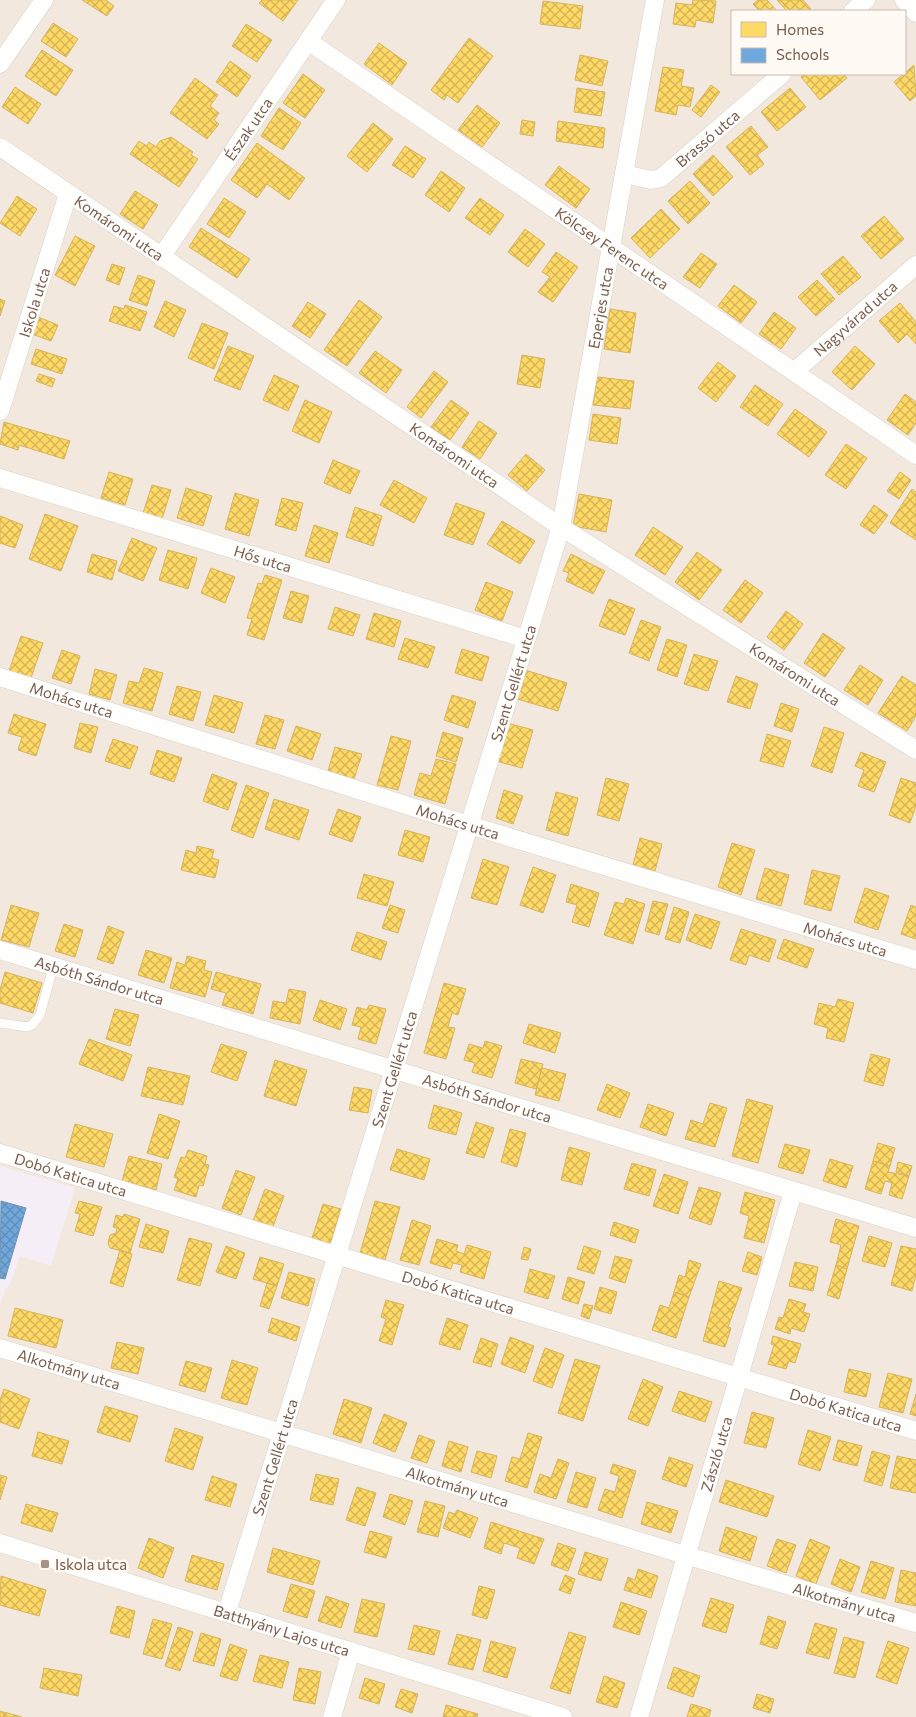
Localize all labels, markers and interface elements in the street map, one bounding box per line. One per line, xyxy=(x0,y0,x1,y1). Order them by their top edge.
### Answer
legend xyxy=(731,10,906,75)
text: Homes xyxy=(776,20,824,38)
text: Schools xyxy=(776,45,830,63)
street label: Észak utca xyxy=(220,94,276,164)
street label: Brassó utca xyxy=(672,106,743,171)
street label: Komáromi utca xyxy=(71,191,167,264)
street label: Kölcsey Ferenc utca xyxy=(552,203,672,293)
street label: Iskola utca xyxy=(15,265,53,339)
street label: Eperjes utca xyxy=(584,265,616,350)
street label: Nagyvárad utca xyxy=(810,277,901,360)
street label: Komáromi utca xyxy=(407,418,502,491)
street label: Hős utca xyxy=(232,541,294,576)
street label: Szent Gellért utca xyxy=(487,623,539,744)
street label: Komáromi utca xyxy=(746,639,844,709)
street label: Mohács utca xyxy=(28,678,115,721)
street label: Mohács utca xyxy=(414,800,502,843)
street label: Mohács utca xyxy=(801,918,889,960)
street label: Asbóth Sándor utca xyxy=(33,952,166,1008)
street label: Szent Gellért utca xyxy=(368,1009,421,1130)
street label: Asbóth Sándor utca xyxy=(420,1070,554,1126)
street label: Dobó Katica utca xyxy=(12,1149,129,1200)
street label: Dobó Katica utca xyxy=(400,1267,517,1318)
street label: Alkotmány utca xyxy=(15,1345,123,1393)
street label: Dobó Katica utca xyxy=(788,1384,904,1435)
street label: Szent Gellért utca xyxy=(248,1397,301,1518)
street label: Zászló utca xyxy=(697,1414,736,1494)
street label: Alkotmány utca xyxy=(404,1462,511,1510)
place label: Iskola utca xyxy=(55,1555,127,1573)
marker: Iskola utca xyxy=(39,1558,51,1570)
street label: Alkotmány utca xyxy=(791,1578,898,1626)
street label: Batthyány Lajos utca xyxy=(212,1601,352,1660)

